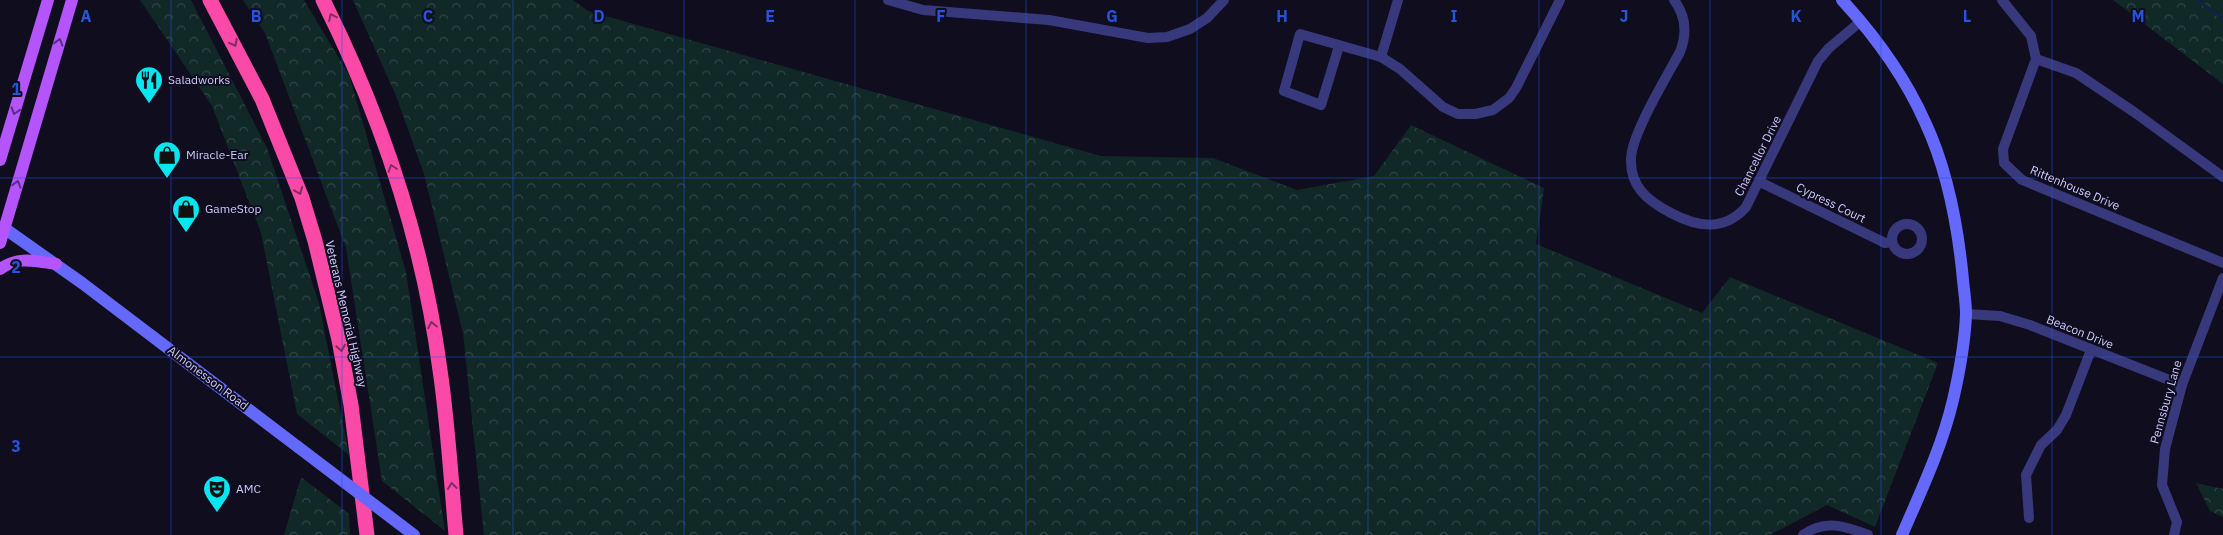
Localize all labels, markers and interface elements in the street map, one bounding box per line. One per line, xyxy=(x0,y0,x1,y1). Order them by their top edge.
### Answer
text: A xyxy=(81,6,92,26)
text: B xyxy=(251,6,262,26)
text: C xyxy=(423,6,433,26)
text: D xyxy=(593,6,605,26)
text: E xyxy=(765,6,775,26)
text: F xyxy=(936,6,946,26)
text: G xyxy=(1106,6,1118,26)
text: H xyxy=(1276,6,1288,26)
text: I xyxy=(1451,6,1458,26)
text: J xyxy=(1620,6,1628,26)
text: K xyxy=(1790,6,1802,26)
text: L xyxy=(1963,6,1971,26)
text: M xyxy=(2131,6,2145,26)
one-way arrow xyxy=(328,13,338,22)
one-way arrow xyxy=(228,38,238,47)
one-way arrow xyxy=(54,39,64,47)
restaurant icon: Saladworks xyxy=(134,65,164,104)
place label: Saladworks xyxy=(168,72,230,87)
text: 1 xyxy=(11,79,21,99)
one-way arrow xyxy=(10,106,20,114)
street label: Chancellor Drive xyxy=(1731,113,1784,199)
shop icon: Miracle-Ear xyxy=(152,140,182,179)
place label: Miracle-Ear xyxy=(186,147,249,162)
street label: Rittenhouse Drive xyxy=(2028,162,2123,213)
one-way arrow xyxy=(388,164,398,173)
street label: Cypress Court xyxy=(1794,179,1868,226)
one-way arrow xyxy=(11,181,21,189)
one-way arrow xyxy=(293,187,303,195)
shop icon: GameStop xyxy=(171,194,201,233)
place label: GameStop xyxy=(205,201,262,216)
street label: Veterans Memorial Highway xyxy=(322,239,371,389)
text: 2 xyxy=(11,257,21,277)
street label: Beacon Drive xyxy=(2044,311,2116,352)
one-way arrow xyxy=(427,321,438,330)
street label: Almonesson Road xyxy=(165,342,252,413)
one-way arrow xyxy=(335,344,345,353)
street label: Pennsbury Lane xyxy=(2146,358,2185,445)
text: 3 xyxy=(11,436,21,456)
theatre icon: AMC xyxy=(202,474,232,513)
place label: AMC xyxy=(236,481,261,496)
one-way arrow xyxy=(447,482,458,490)

